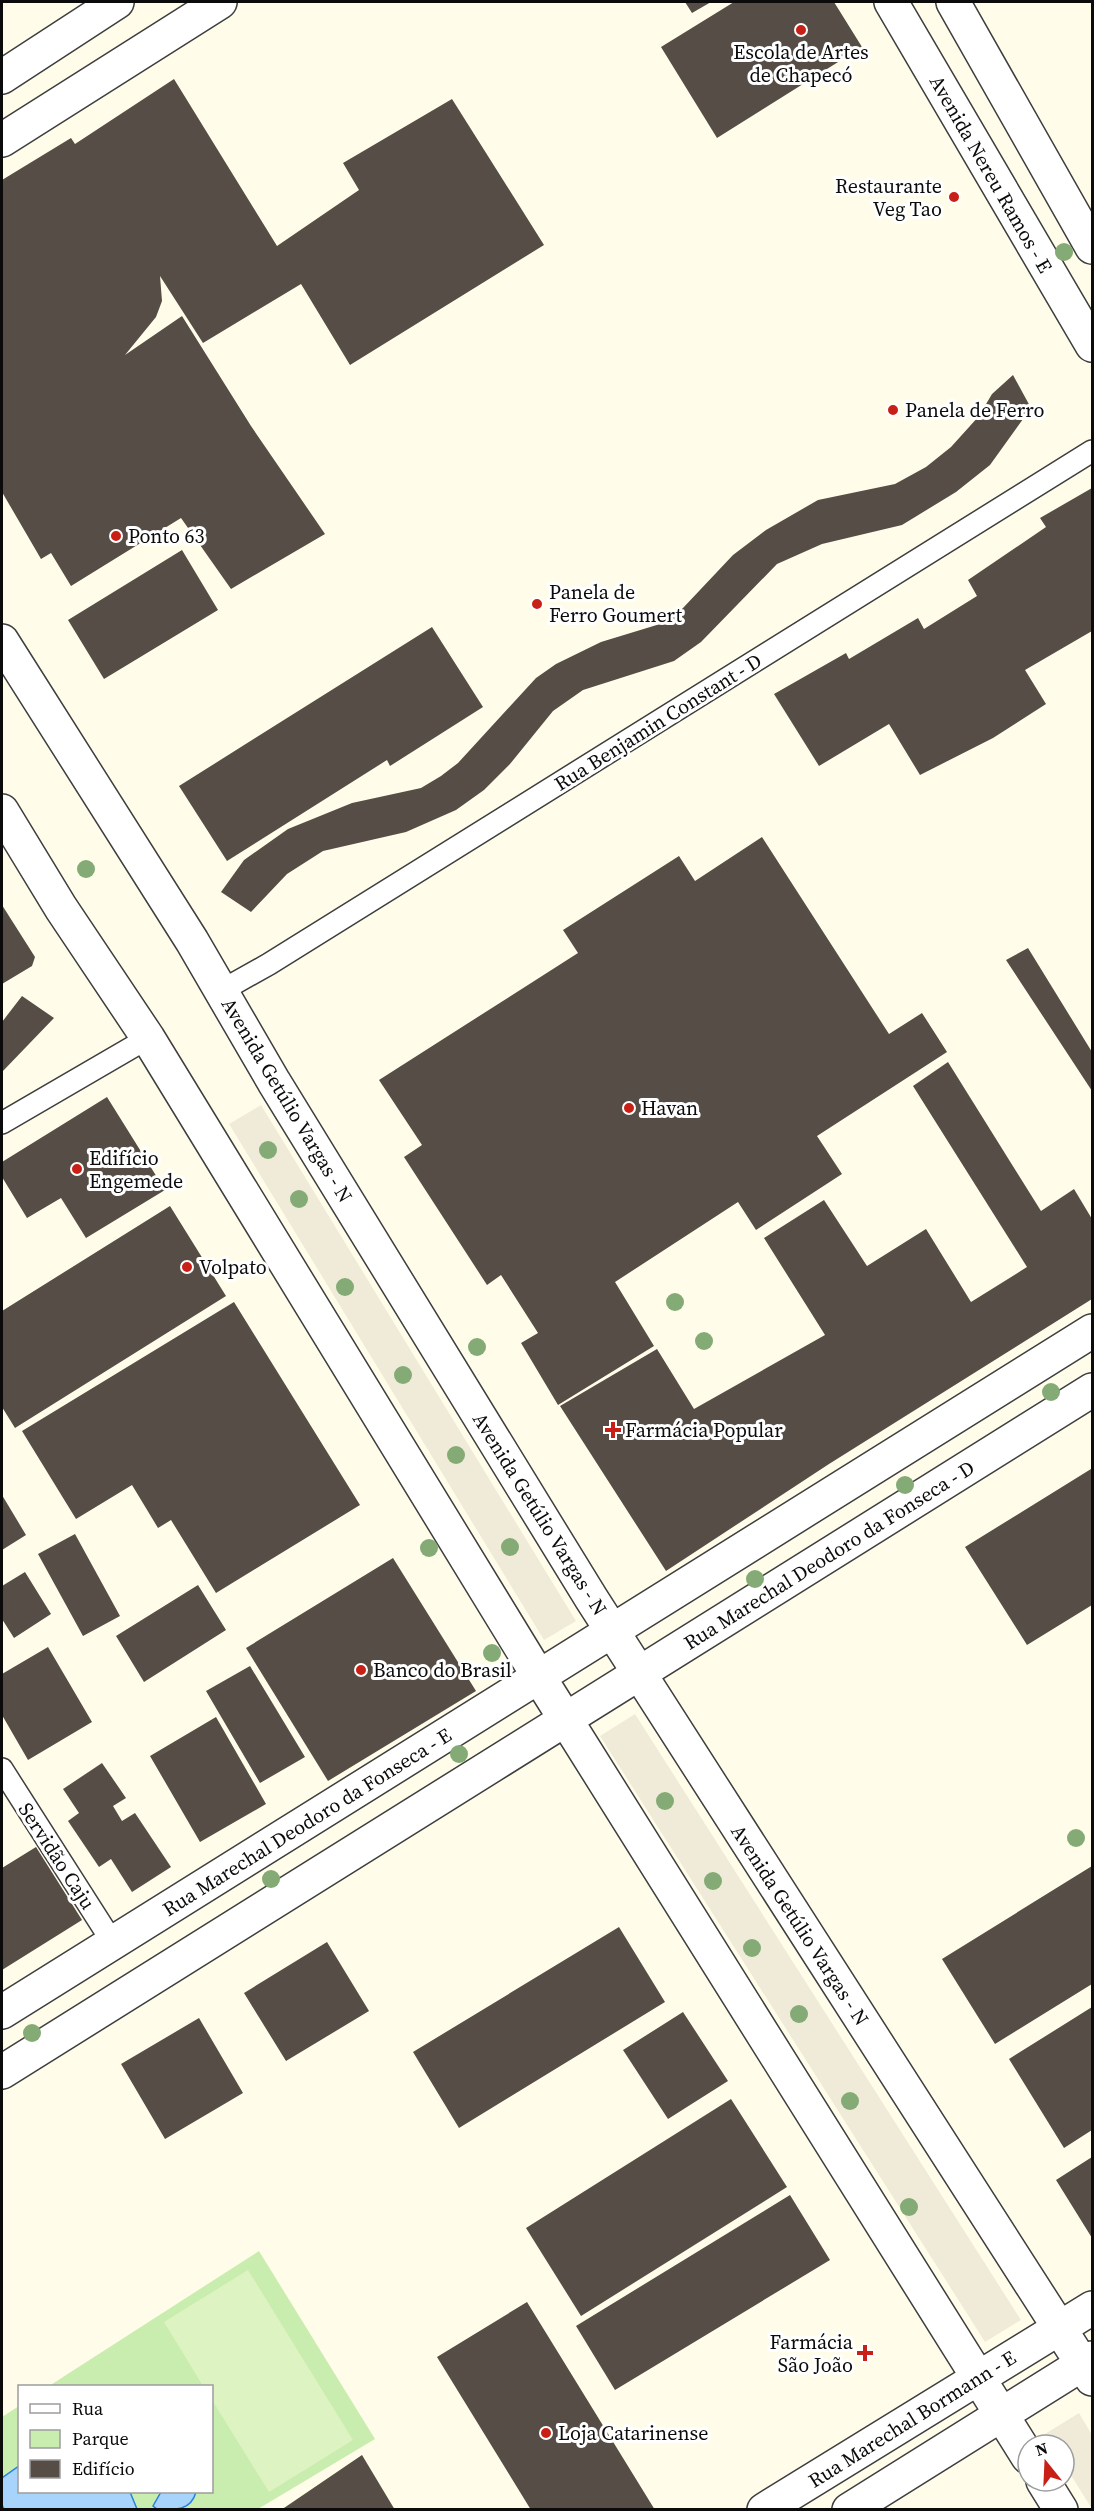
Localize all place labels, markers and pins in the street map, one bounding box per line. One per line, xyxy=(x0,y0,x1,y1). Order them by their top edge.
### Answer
marker: Escola de Artes de Chapecó xyxy=(794,23,808,37)
place label: Escola de Artes de Chapecó xyxy=(733,38,869,89)
place label: Restaurante Veg Tao xyxy=(835,172,942,223)
marker: Restaurante Veg Tao xyxy=(947,190,961,204)
place label: Panela de Ferro xyxy=(905,396,1044,424)
marker: Panela de Ferro xyxy=(886,403,900,417)
place label: Ponto 63 xyxy=(128,522,205,550)
marker: Ponto 63 xyxy=(109,529,123,543)
place label: Panela de Ferro Goumert xyxy=(549,578,682,629)
marker: Panela de Ferro Goumert xyxy=(530,597,544,611)
place label: Havan xyxy=(641,1094,698,1122)
marker: Havan xyxy=(622,1101,636,1115)
place label: Edifício Engemede xyxy=(89,1144,183,1195)
marker: Edifício Engemede xyxy=(70,1162,84,1176)
place label: Volpato xyxy=(199,1253,267,1281)
marker: Volpato xyxy=(180,1260,194,1274)
place label: Farmácia Popular xyxy=(625,1416,783,1444)
marker: Farmácia Popular xyxy=(606,1423,620,1437)
place label: Banco do Brasil xyxy=(373,1656,512,1684)
marker: Banco do Brasil xyxy=(354,1663,368,1677)
place label: Farmácia São João xyxy=(770,2328,854,2379)
marker: Farmácia São João xyxy=(858,2346,872,2360)
place label: Loja Catarinense xyxy=(558,2419,708,2447)
marker: Loja Catarinense xyxy=(539,2426,553,2440)

